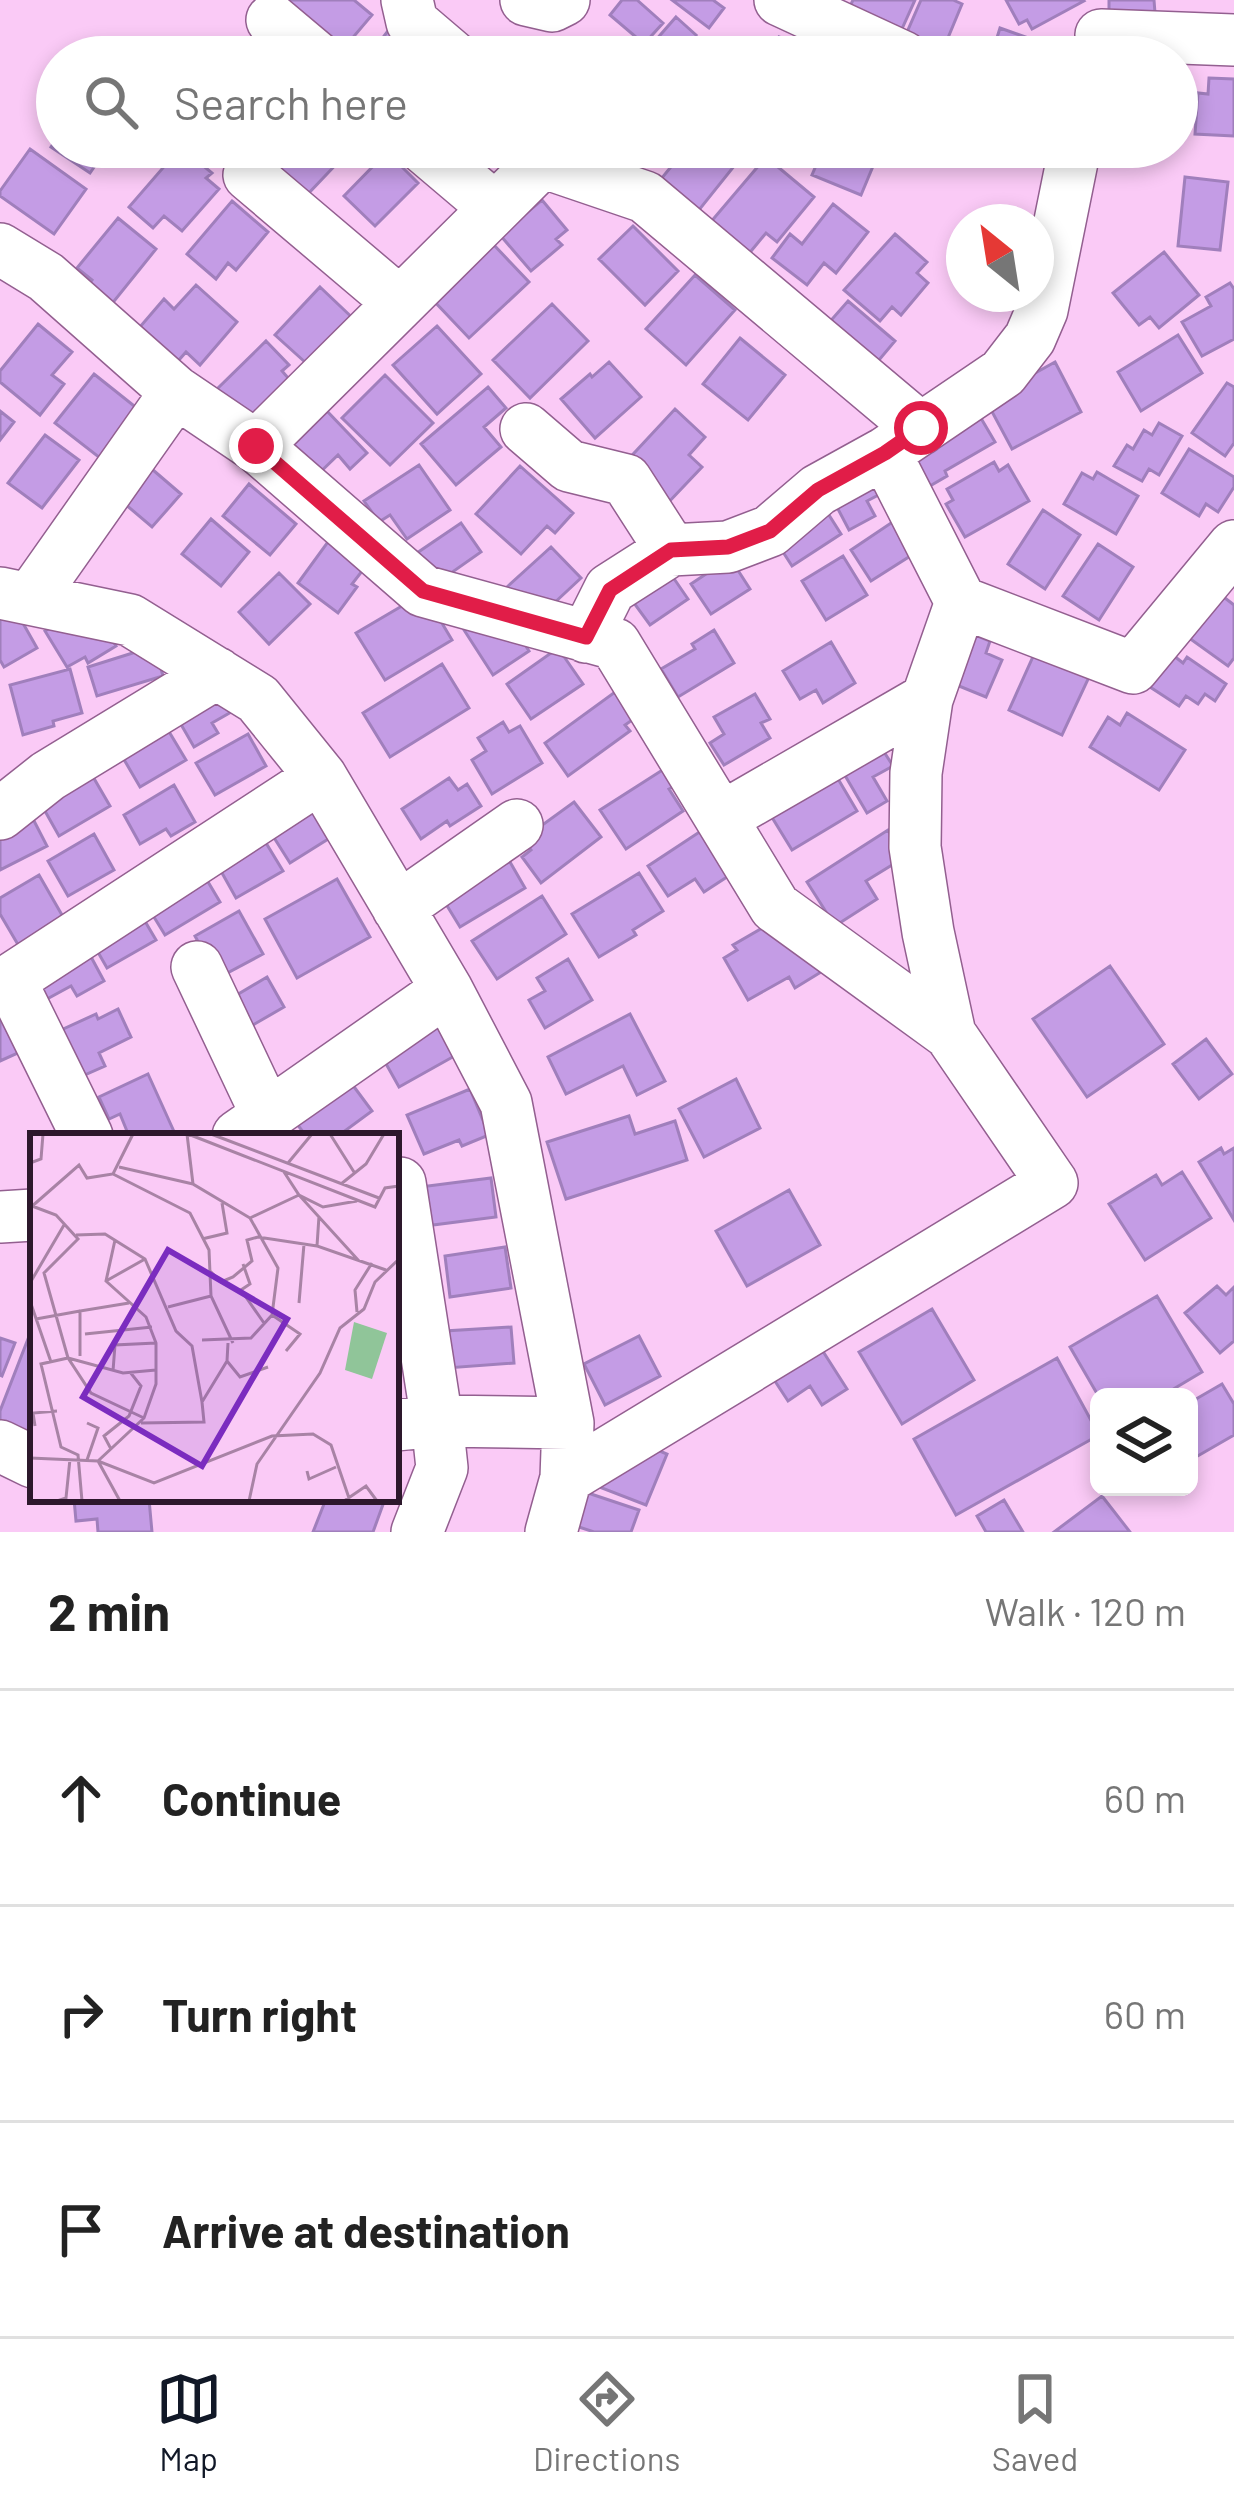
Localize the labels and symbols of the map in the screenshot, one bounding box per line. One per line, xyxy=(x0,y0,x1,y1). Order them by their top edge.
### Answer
north arrow xyxy=(946,204,1054,312)
route start xyxy=(894,401,948,455)
route end xyxy=(229,419,283,473)
inset map xyxy=(30,1133,399,1502)

